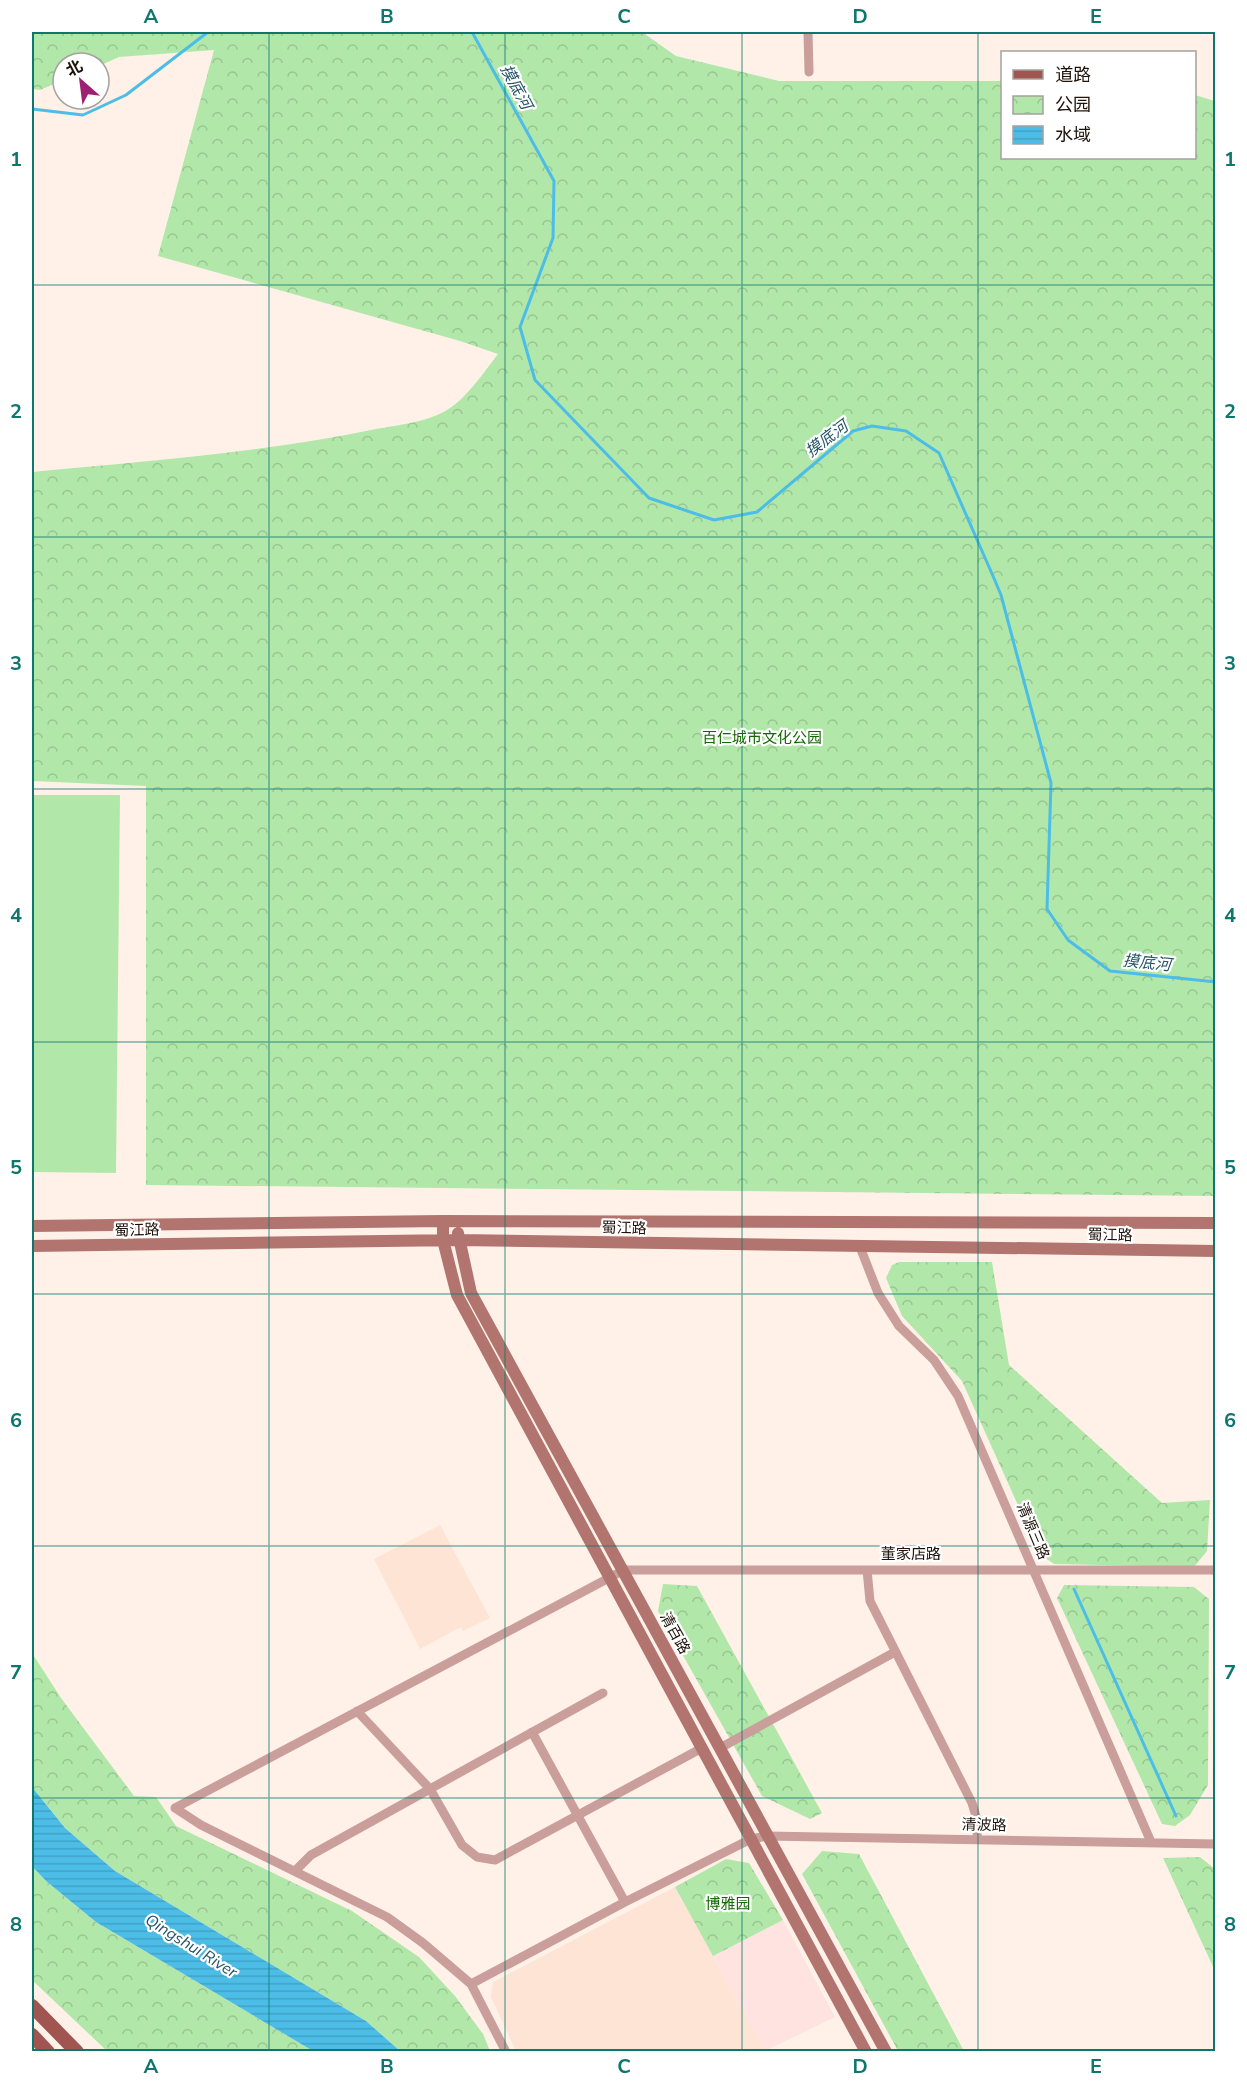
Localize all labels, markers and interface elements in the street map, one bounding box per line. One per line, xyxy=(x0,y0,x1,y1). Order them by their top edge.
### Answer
text: A xyxy=(144,3,159,30)
text: B xyxy=(380,3,394,30)
text: C xyxy=(617,3,631,30)
text: D xyxy=(852,3,868,30)
text: E xyxy=(1090,3,1102,30)
north arrow xyxy=(51,51,111,111)
legend xyxy=(1001,51,1196,159)
text: 北 xyxy=(62,55,87,82)
water label: 摸底河 xyxy=(495,61,538,116)
text: 道路 xyxy=(1055,63,1091,87)
text: 公园 xyxy=(1055,93,1091,117)
text: 水域 xyxy=(1055,123,1091,147)
text: 1 xyxy=(10,146,22,173)
text: 1 xyxy=(1224,146,1236,173)
text: 2 xyxy=(10,398,22,425)
text: 2 xyxy=(1224,398,1236,425)
water label: 摸底河 xyxy=(801,414,855,462)
text: 3 xyxy=(10,650,22,677)
text: 3 xyxy=(1224,650,1236,677)
park label: 百仁城市文化公园 xyxy=(702,728,822,748)
text: 4 xyxy=(10,902,22,929)
text: 4 xyxy=(1224,902,1236,929)
water label: 摸底河 xyxy=(1122,950,1175,977)
text: 5 xyxy=(10,1154,22,1181)
text: 5 xyxy=(1224,1154,1236,1181)
street label: 蜀江路 xyxy=(601,1218,647,1238)
street label: 蜀江路 xyxy=(114,1220,160,1240)
street label: 蜀江路 xyxy=(1087,1225,1133,1245)
text: 6 xyxy=(10,1407,22,1434)
text: 6 xyxy=(1224,1407,1236,1434)
street label: 清源三路 xyxy=(1012,1499,1054,1563)
street label: 董家店路 xyxy=(881,1544,941,1564)
street label: 清百路 xyxy=(655,1608,695,1658)
text: 7 xyxy=(10,1659,22,1686)
text: 7 xyxy=(1224,1659,1236,1686)
street label: 清波路 xyxy=(961,1815,1007,1835)
park label: 博雅园 xyxy=(705,1894,751,1914)
water label: Qingshui River xyxy=(141,1909,242,1984)
text: 8 xyxy=(10,1911,22,1938)
text: 8 xyxy=(1224,1911,1236,1938)
text: A xyxy=(144,2053,159,2080)
text: B xyxy=(380,2053,394,2080)
text: C xyxy=(617,2053,631,2080)
text: D xyxy=(852,2053,868,2080)
text: E xyxy=(1090,2053,1102,2080)

